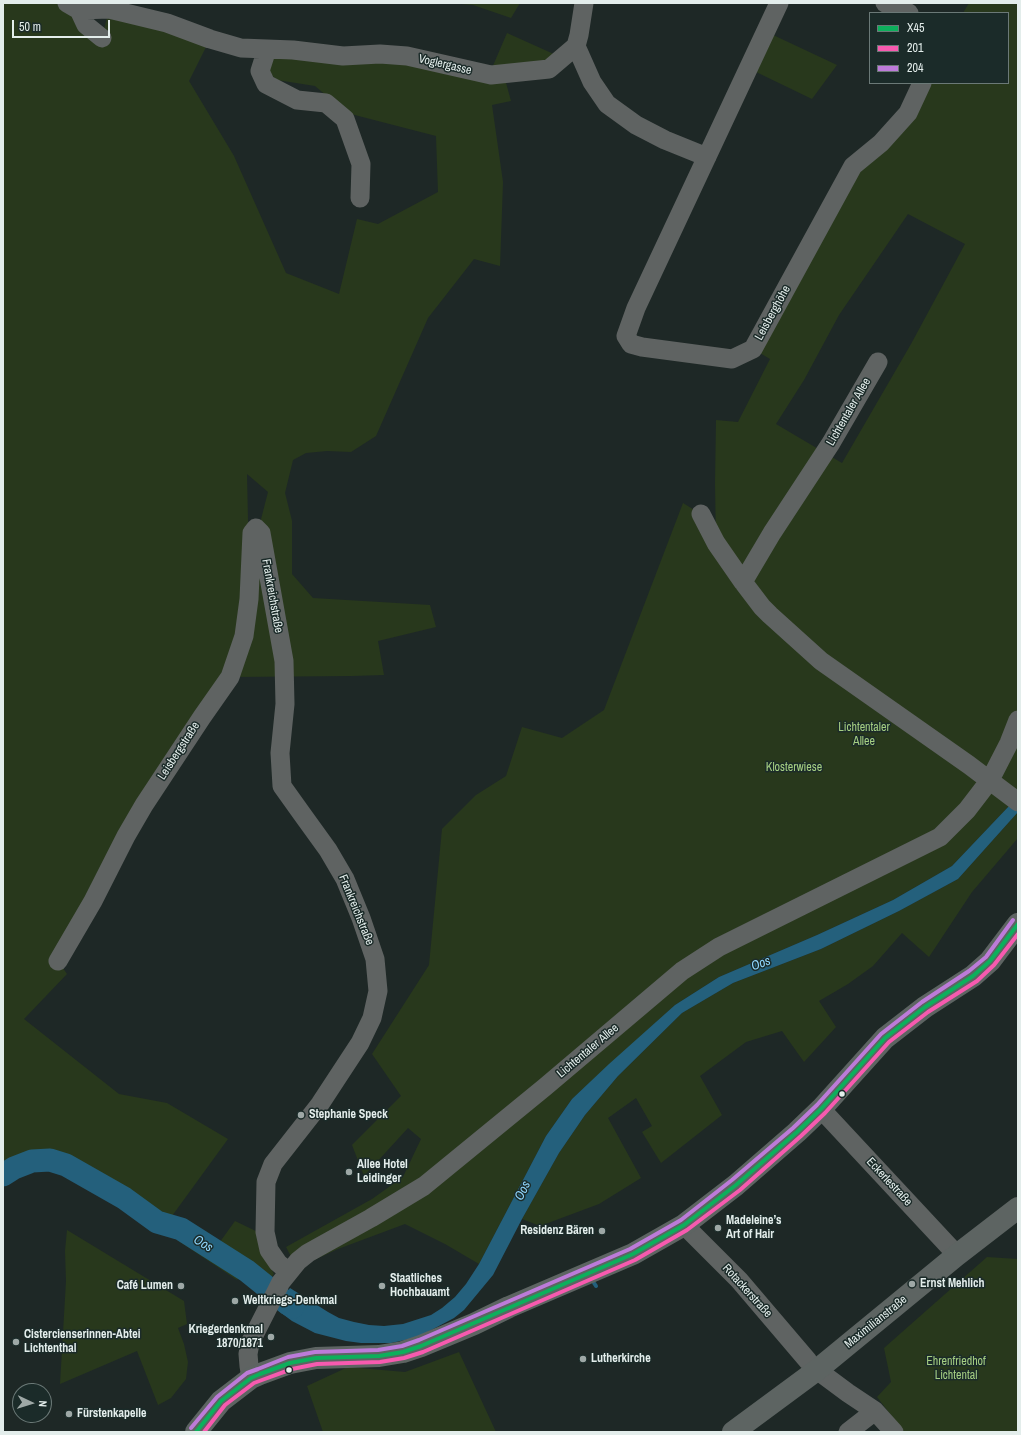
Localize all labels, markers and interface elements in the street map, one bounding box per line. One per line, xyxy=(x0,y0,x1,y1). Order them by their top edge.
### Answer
scale bar xyxy=(14,12,112,38)
legend xyxy=(869,12,1009,84)
text: 50 m xyxy=(19,19,41,35)
text: X45 xyxy=(907,20,925,36)
text: 201 xyxy=(907,40,923,56)
street label: Voglergasse xyxy=(417,52,473,78)
text: 204 xyxy=(907,60,923,76)
street label: Leisberghöhe xyxy=(752,283,794,343)
street label: Lichtentaler Allee xyxy=(824,375,874,449)
street label: Frankreichstraße xyxy=(258,558,286,634)
street label: Leisbergstraße xyxy=(155,719,203,783)
park label: Lichtentaler Allee xyxy=(838,721,890,749)
park label: Klosterwiese xyxy=(766,761,822,775)
street label: Frankreichstraße xyxy=(335,873,377,947)
water label: Oos xyxy=(749,953,773,975)
street label: Lichtentaler Allee xyxy=(554,1021,622,1081)
unlabelled marker xyxy=(837,1089,847,1099)
place label: Stephanie Speck xyxy=(309,1108,388,1122)
marker: Stephanie Speck xyxy=(296,1110,306,1120)
street label: Eckerlestraße xyxy=(863,1155,915,1209)
place label: Allee Hotel Leidinger xyxy=(357,1158,408,1186)
marker: Allee Hotel Leidinger xyxy=(344,1167,354,1177)
water label: Oos xyxy=(512,1179,534,1203)
place label: Madeleine’s Art of Hair xyxy=(726,1214,781,1242)
marker: Madeleine’s Art of Hair xyxy=(713,1223,723,1233)
place label: Residenz Bären xyxy=(520,1224,594,1238)
marker: Residenz Bären xyxy=(597,1226,607,1236)
water label: Oos xyxy=(191,1232,215,1256)
street label: Rotackerstraße xyxy=(719,1261,775,1321)
place label: Staatliches Hochbauamt xyxy=(390,1272,450,1300)
place label: Ernst Mehlich xyxy=(920,1277,985,1291)
place label: Café Lumen xyxy=(117,1279,173,1293)
marker: Ernst Mehlich xyxy=(907,1279,917,1289)
marker: Café Lumen xyxy=(176,1281,186,1291)
marker: Staatliches Hochbauamt xyxy=(377,1281,387,1291)
street label: Maximilianstraße xyxy=(842,1292,910,1352)
place label: Weltkriegs-Denkmal xyxy=(243,1294,337,1308)
marker: Weltkriegs-Denkmal xyxy=(230,1296,240,1306)
place label: Kriegerdenkmal 1870/1871 xyxy=(189,1323,263,1351)
place label: Cistercienserinnen-Abtei Lichtenthal xyxy=(24,1328,140,1356)
marker: Kriegerdenkmal 1870/1871 xyxy=(266,1332,276,1342)
marker: Cistercienserinnen-Abtei Lichtenthal xyxy=(11,1337,21,1347)
place label: Lutherkirche xyxy=(591,1352,651,1366)
marker: Lutherkirche xyxy=(578,1354,588,1364)
park label: Ehrenfriedhof Lichtental xyxy=(926,1355,986,1383)
unlabelled marker xyxy=(284,1365,294,1375)
north arrow xyxy=(12,1383,52,1423)
text: N xyxy=(36,1400,50,1407)
place label: Fürstenkapelle xyxy=(77,1407,146,1421)
marker: Fürstenkapelle xyxy=(64,1409,74,1419)

